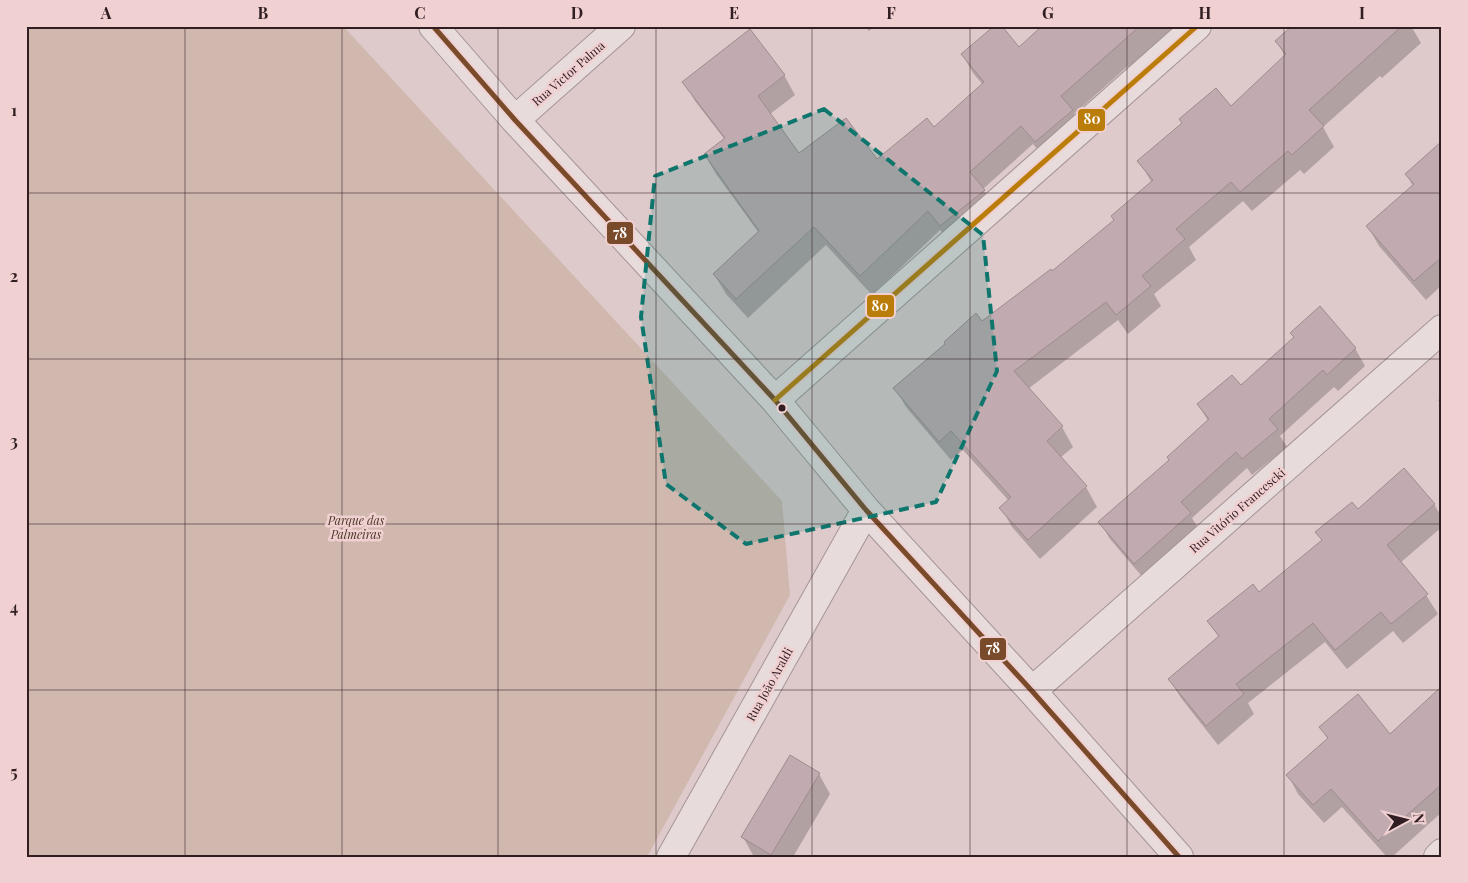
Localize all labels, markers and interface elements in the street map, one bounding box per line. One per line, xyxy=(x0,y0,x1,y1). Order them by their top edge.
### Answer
text: A xyxy=(100,2,112,23)
text: B xyxy=(258,2,269,23)
text: C xyxy=(414,2,426,23)
text: D xyxy=(571,2,583,23)
text: E xyxy=(729,2,739,23)
text: F xyxy=(886,2,896,23)
text: G xyxy=(1042,2,1054,23)
text: H xyxy=(1199,2,1212,23)
text: I xyxy=(1359,2,1365,23)
street label: Rua Victor Palma xyxy=(528,37,608,109)
text: 1 xyxy=(11,99,17,120)
line badge: 80 xyxy=(1077,108,1106,132)
text: 80 xyxy=(1084,109,1100,128)
line badge: 78 xyxy=(606,221,634,245)
text: 78 xyxy=(613,223,627,242)
text: 2 xyxy=(10,265,18,286)
line badge: 80 xyxy=(866,294,895,318)
text: 80 xyxy=(872,296,888,315)
unlabelled marker xyxy=(777,403,787,413)
text: 3 xyxy=(10,430,18,451)
street label: Rua Vitório Francescki xyxy=(1186,464,1289,556)
park label: Parque das Palmeiras xyxy=(327,512,385,542)
text: 4 xyxy=(10,596,18,617)
line badge: 78 xyxy=(979,637,1007,661)
text: 78 xyxy=(986,638,1000,657)
street label: Rua João Araldi xyxy=(742,644,796,724)
text: 5 xyxy=(10,761,18,782)
north arrow xyxy=(1380,796,1430,846)
text: N xyxy=(1409,812,1429,825)

